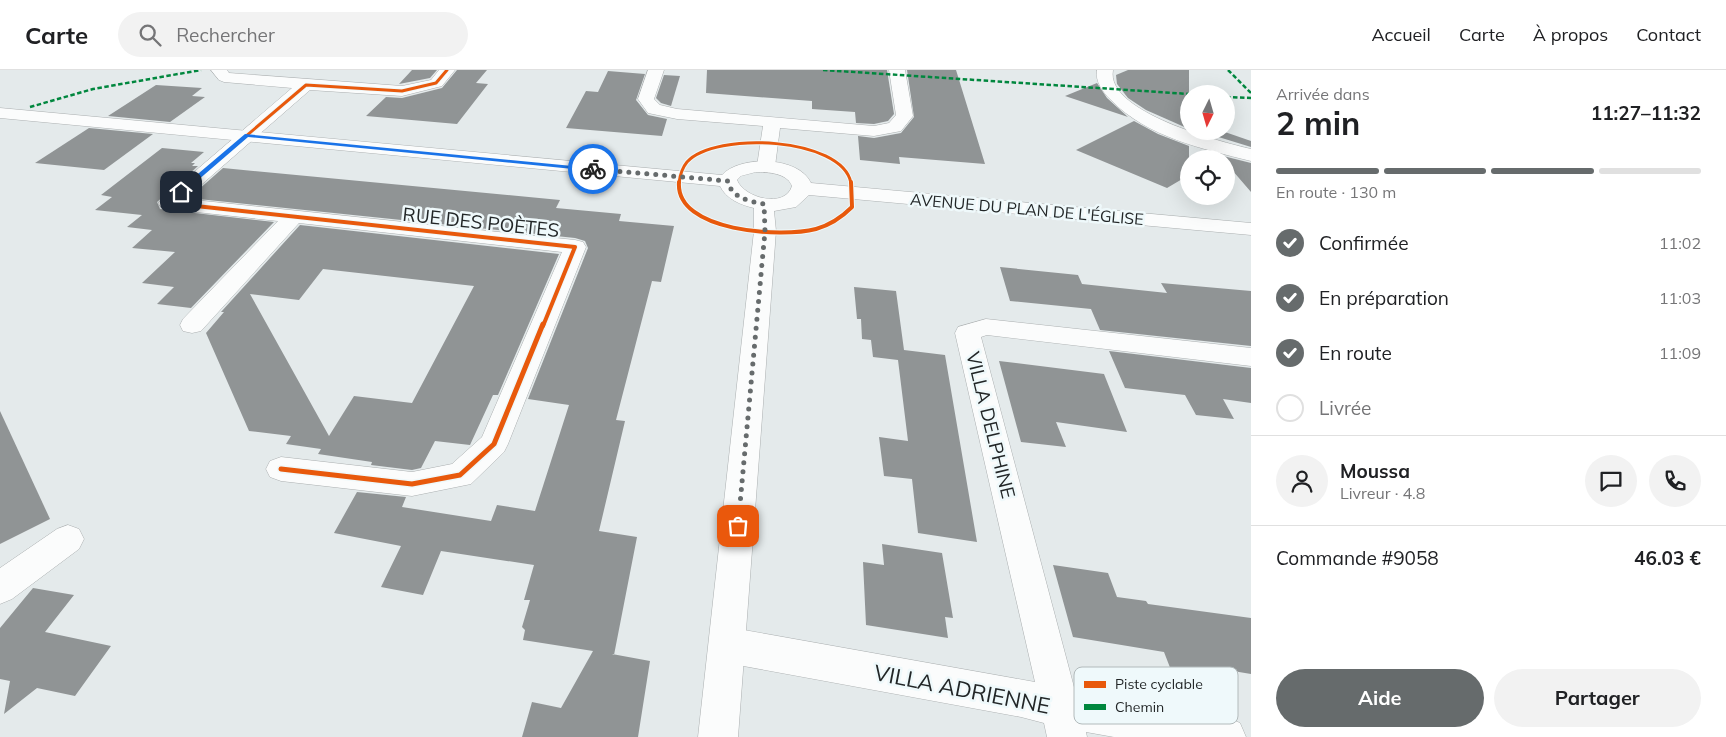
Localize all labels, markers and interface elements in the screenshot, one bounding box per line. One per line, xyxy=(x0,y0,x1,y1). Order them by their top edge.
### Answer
search box xyxy=(118,12,468,57)
text: Carte xyxy=(25,20,88,50)
icon: search xyxy=(136,21,164,49)
text: Rechercher xyxy=(176,23,275,47)
text: Accueil xyxy=(1371,23,1431,46)
text: Carte xyxy=(1459,23,1505,46)
text: À propos xyxy=(1533,23,1608,46)
text: Contact xyxy=(1636,23,1701,46)
text: Arrivée dans xyxy=(1276,84,1370,104)
north arrow xyxy=(1180,85,1235,140)
map controls xyxy=(1180,85,1235,205)
text: 11:27–11:32 xyxy=(1591,101,1701,125)
text: 2 min xyxy=(1276,103,1360,143)
courier xyxy=(568,144,618,194)
button: locate xyxy=(1180,150,1235,205)
icon: bike xyxy=(579,155,607,183)
pin xyxy=(160,171,202,213)
icon: home xyxy=(167,178,195,206)
text: En route · 130 m xyxy=(1276,182,1396,202)
street label: AVENUE DU PLAN DE L'ÉGLISE xyxy=(909,189,1145,229)
street label: RUE DES POÈTES xyxy=(402,202,560,242)
icon: check xyxy=(1276,229,1304,257)
text: Confirmée xyxy=(1319,231,1408,255)
text: 11:02 xyxy=(1659,233,1701,253)
icon: check xyxy=(1276,284,1304,312)
text: En préparation xyxy=(1319,286,1449,310)
text: 11:03 xyxy=(1659,288,1701,308)
icon: check xyxy=(1276,339,1304,367)
text: En route xyxy=(1319,341,1392,365)
text: 11:09 xyxy=(1659,343,1701,363)
street label: VILLA DELPHINE xyxy=(961,349,1021,501)
text: Livrée xyxy=(1319,396,1371,420)
button: person xyxy=(1276,455,1328,507)
button: chat xyxy=(1585,455,1637,507)
button: phone xyxy=(1649,455,1701,507)
text: Moussa xyxy=(1340,459,1410,483)
text: Livreur · 4.8 xyxy=(1340,483,1425,503)
pin xyxy=(717,505,759,547)
icon: bag xyxy=(724,512,752,540)
text: Commande #9058 xyxy=(1276,546,1439,570)
text: 46.03 € xyxy=(1634,546,1701,570)
street label: VILLA ADRIENNE xyxy=(872,658,1052,720)
legend xyxy=(1074,667,1238,724)
button: Aide xyxy=(1276,669,1484,727)
button: Partager xyxy=(1494,669,1701,727)
text: Piste cyclable xyxy=(1115,675,1203,693)
text: Chemin xyxy=(1115,698,1164,716)

